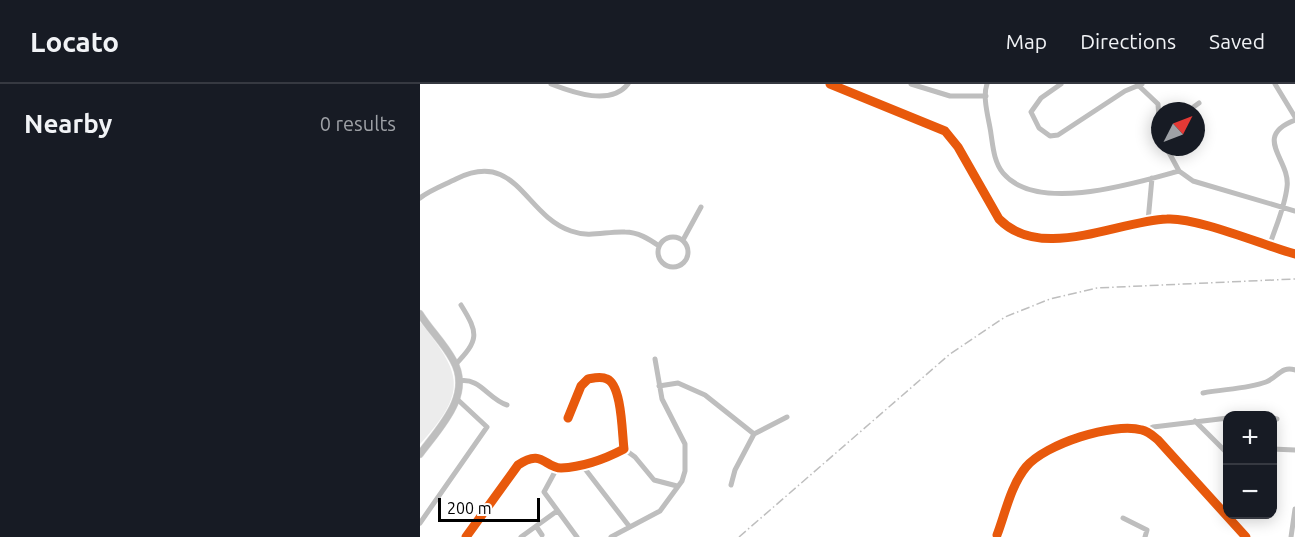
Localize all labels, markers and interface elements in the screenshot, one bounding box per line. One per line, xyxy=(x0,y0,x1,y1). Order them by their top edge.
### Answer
text: Locato xyxy=(30,26,119,57)
text: Map xyxy=(1006,29,1047,53)
text: Directions xyxy=(1080,29,1176,53)
text: Saved xyxy=(1209,29,1265,53)
north arrow xyxy=(1151,102,1205,156)
text: Nearby xyxy=(24,109,112,138)
text: 0 results xyxy=(320,112,396,135)
map controls xyxy=(1223,411,1277,519)
button: + xyxy=(1223,411,1277,465)
button: − xyxy=(1223,465,1277,519)
scale bar xyxy=(438,495,540,522)
text: 200 m xyxy=(447,499,492,517)

